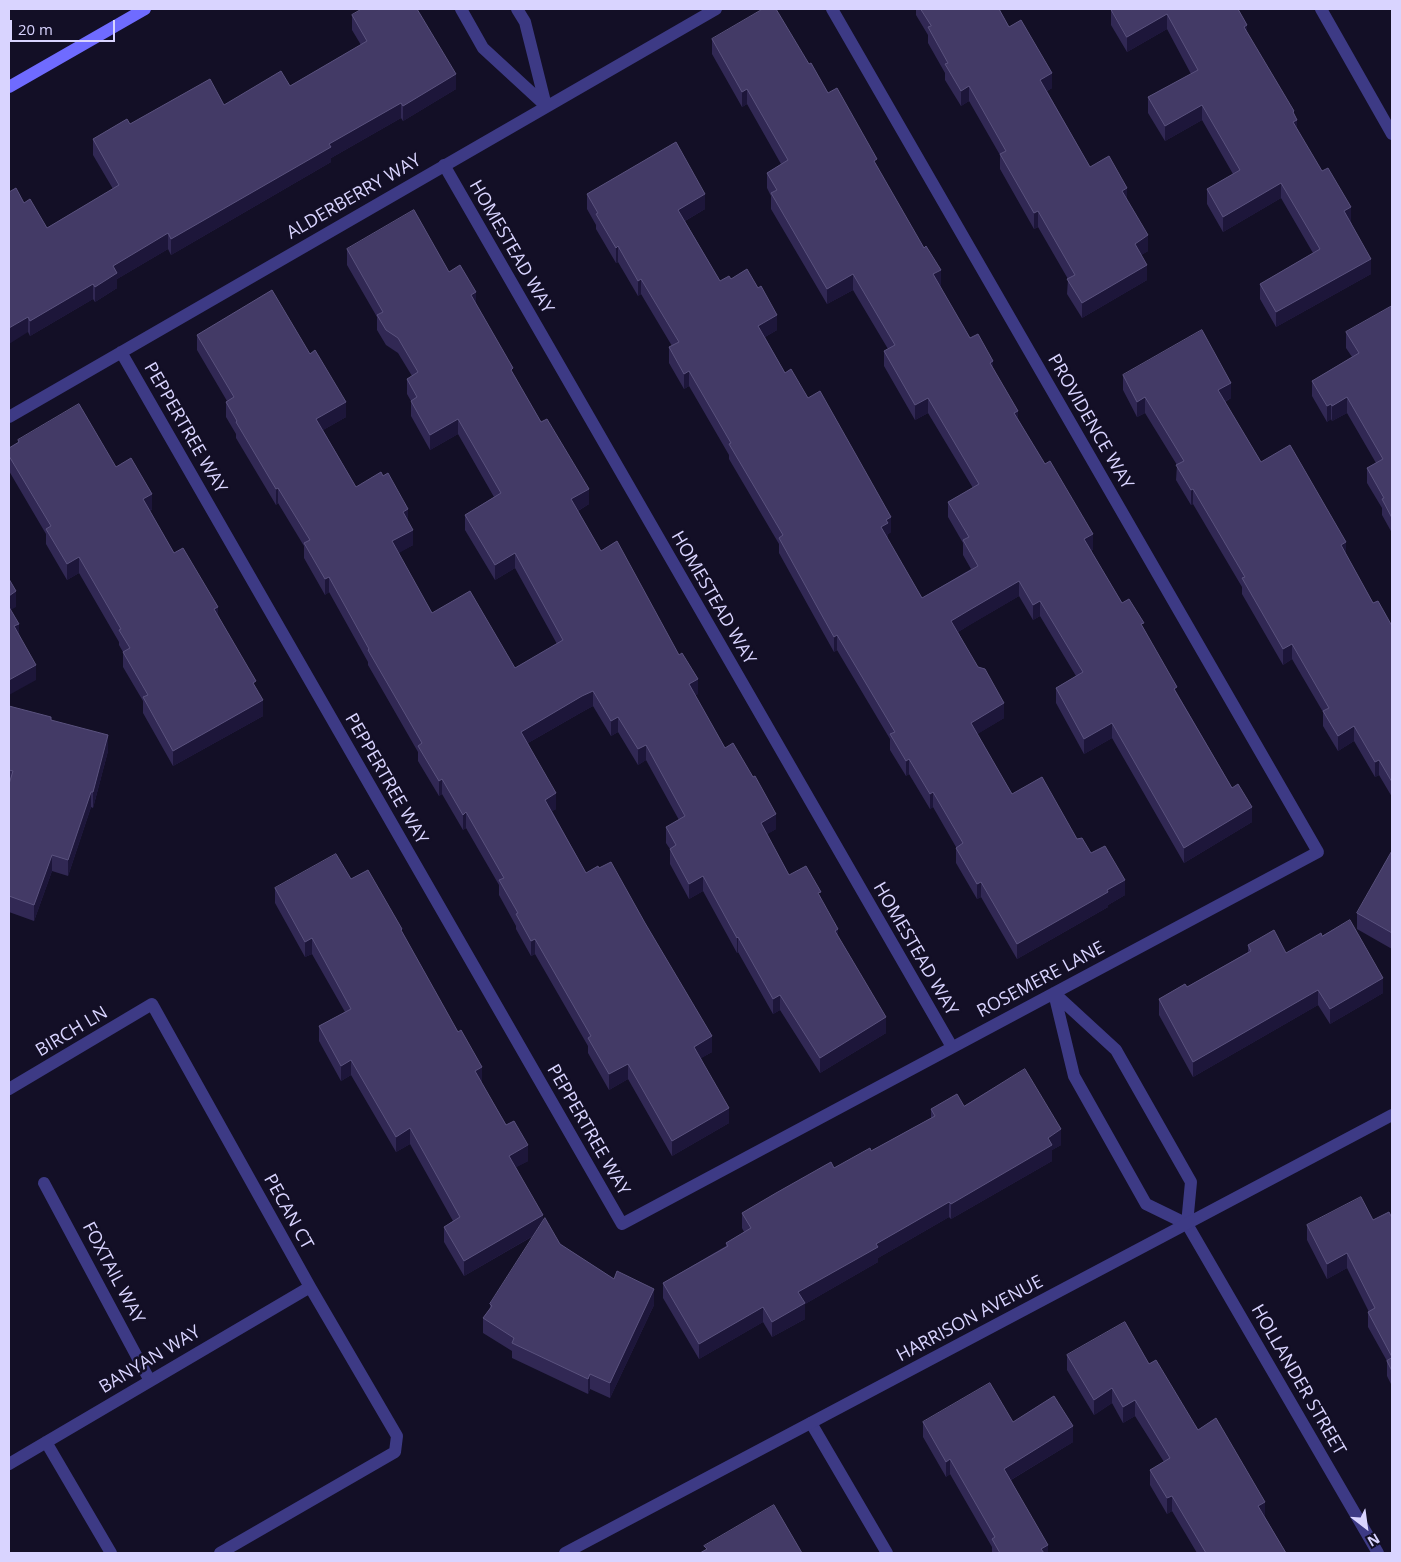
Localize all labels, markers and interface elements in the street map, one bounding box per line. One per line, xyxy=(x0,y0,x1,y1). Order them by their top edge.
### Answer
scale bar xyxy=(12,10,118,42)
text: 20 m xyxy=(18,19,53,39)
street label: ALDERBERRY WAY xyxy=(283,150,425,244)
street label: HOMESTEAD WAY xyxy=(464,176,558,318)
street label: PROVIDENCE WAY xyxy=(1043,351,1137,493)
street label: PEPPERTREE WAY xyxy=(139,359,231,497)
street label: HOMESTEAD WAY xyxy=(666,527,760,669)
street label: PEPPERTREE WAY xyxy=(340,710,432,848)
street label: HOMESTEAD WAY xyxy=(868,878,962,1020)
street label: ROSEMERE LANE xyxy=(974,937,1108,1023)
street label: BIRCH LN xyxy=(32,1002,112,1062)
street label: PEPPERTREE WAY xyxy=(542,1061,634,1199)
street label: PECAN CT xyxy=(258,1170,318,1254)
street label: FOXTAIL WAY xyxy=(77,1218,149,1328)
street label: HARRISON AVENUE xyxy=(893,1271,1047,1367)
street label: HOLLANDER STREET xyxy=(1246,1301,1350,1459)
street label: BANYAN WAY xyxy=(95,1321,205,1399)
north arrow xyxy=(1341,1502,1391,1552)
text: N xyxy=(1364,1529,1383,1551)

